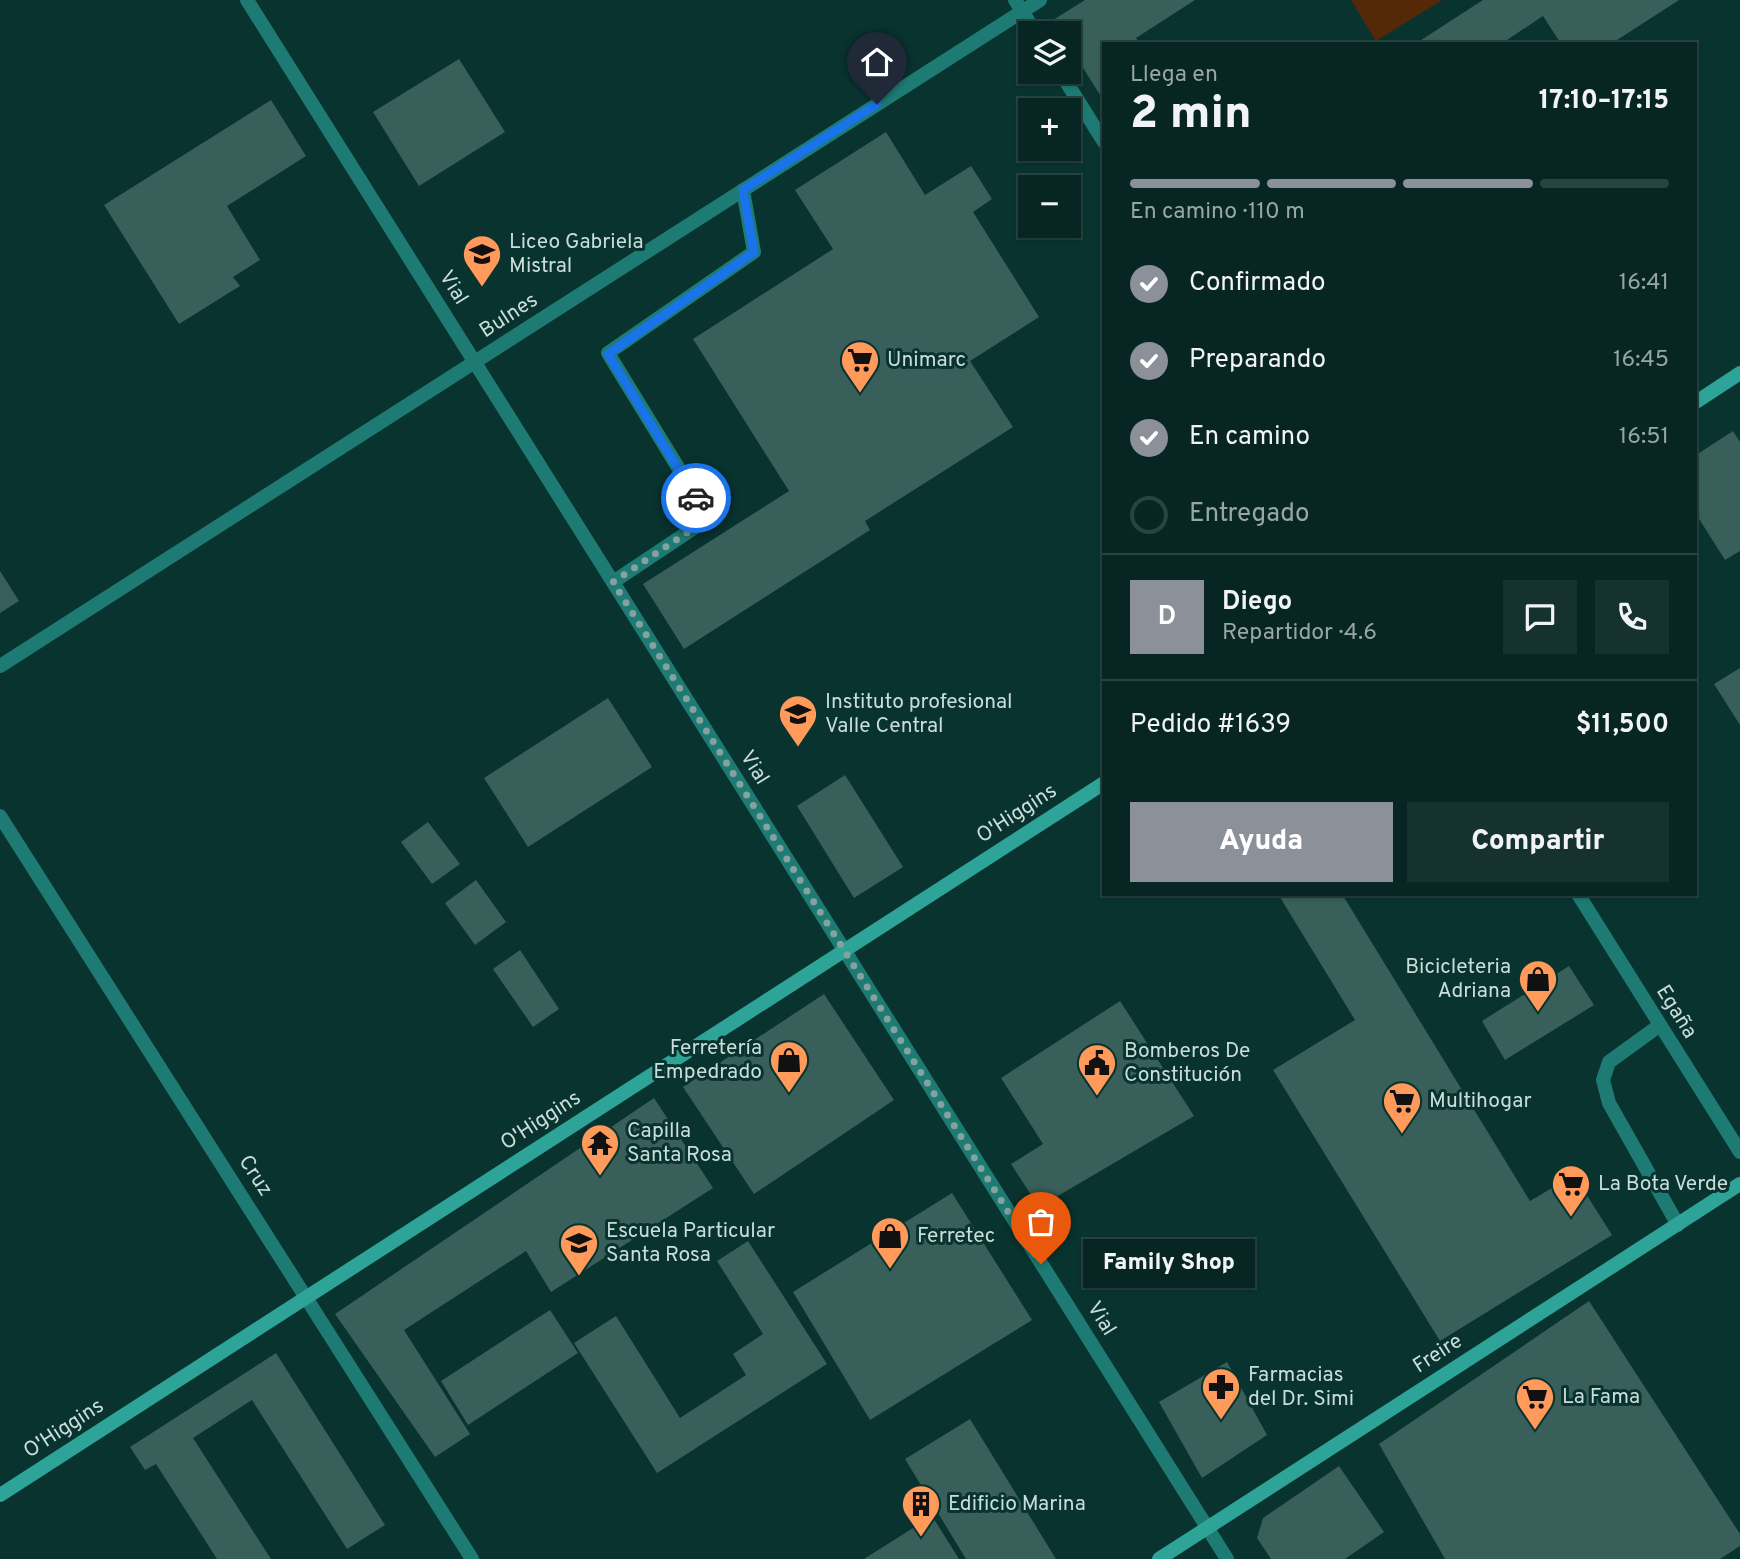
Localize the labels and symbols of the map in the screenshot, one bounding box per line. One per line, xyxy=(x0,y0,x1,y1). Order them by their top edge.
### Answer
pin xyxy=(847,32,907,104)
place label: Liceo Gabriela Mistral xyxy=(509,229,644,280)
school or university icon: Liceo Gabriela Mistral xyxy=(461,233,503,288)
street label: Vial xyxy=(432,266,474,310)
street label: Bulnes xyxy=(475,287,543,345)
supermarket icon: Unimarc xyxy=(839,339,881,394)
place label: Unimarc xyxy=(887,347,966,374)
courier xyxy=(661,463,731,533)
place label: Instituto profesional Valle Central xyxy=(825,689,1013,740)
school or university icon: Instituto profesional Valle Central xyxy=(777,693,819,748)
street label: Vial xyxy=(733,746,775,790)
street label: O'Higgins xyxy=(972,778,1062,850)
place label: Bicicleteria Adriana xyxy=(1405,954,1511,1005)
shop icon: Bicicleteria Adriana xyxy=(1517,958,1559,1013)
street label: Egaña xyxy=(1649,980,1703,1044)
place label: Ferretería Empedrado xyxy=(653,1035,762,1086)
place label: Bomberos De Constitución xyxy=(1124,1038,1250,1089)
shop icon: Ferretería Empedrado xyxy=(768,1039,810,1094)
public building icon: Bomberos De Constitución xyxy=(1076,1042,1118,1097)
supermarket icon: Multihogar xyxy=(1381,1080,1423,1135)
street label: O'Higgins xyxy=(496,1085,586,1157)
place label: Multihogar xyxy=(1429,1088,1532,1115)
place label: Capilla Santa Rosa xyxy=(627,1118,732,1169)
temple icon: Capilla Santa Rosa xyxy=(579,1122,621,1177)
street label: Cruz xyxy=(232,1150,278,1202)
supermarket icon: La Bota Verde xyxy=(1550,1163,1592,1218)
place label: La Bota Verde xyxy=(1598,1171,1728,1198)
pin xyxy=(1011,1192,1071,1264)
shop icon: Ferretec xyxy=(869,1215,911,1270)
place label: Escuela Particular Santa Rosa xyxy=(606,1218,775,1269)
school or university icon: Escuela Particular Santa Rosa xyxy=(558,1222,600,1277)
place label: Ferretec xyxy=(917,1223,995,1250)
callout: Family Shop xyxy=(1083,1240,1254,1288)
street label: Vial xyxy=(1080,1297,1122,1341)
street label: Freire xyxy=(1408,1328,1468,1380)
place label: Farmacias del Dr. Simi xyxy=(1248,1362,1354,1413)
pharmacy icon: Farmacias del Dr. Simi xyxy=(1200,1366,1242,1421)
supermarket icon: La Fama xyxy=(1514,1376,1556,1431)
place label: La Fama xyxy=(1562,1384,1640,1411)
street label: O'Higgins xyxy=(19,1393,109,1465)
building icon: Edificio Marina xyxy=(900,1483,942,1538)
place label: Edificio Marina xyxy=(948,1491,1086,1518)

